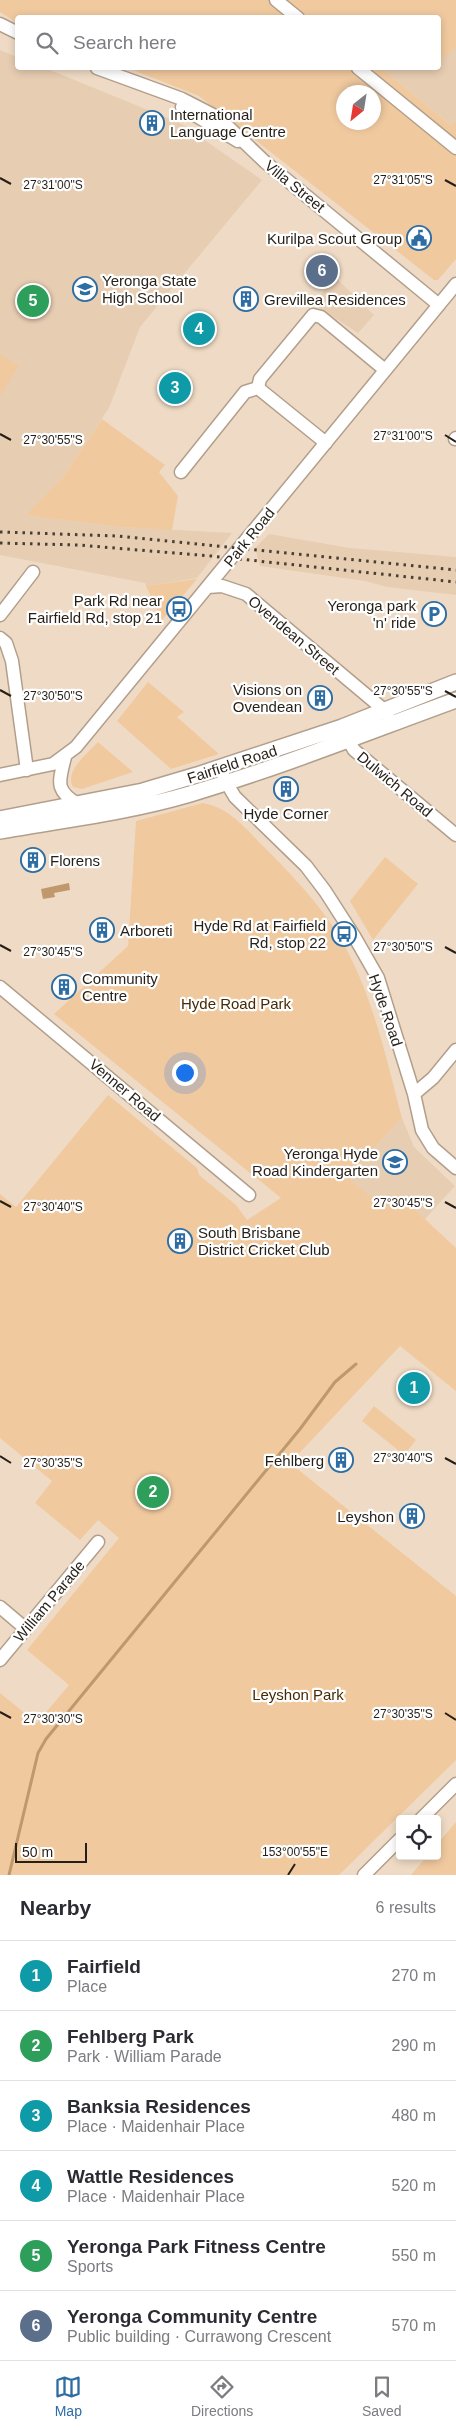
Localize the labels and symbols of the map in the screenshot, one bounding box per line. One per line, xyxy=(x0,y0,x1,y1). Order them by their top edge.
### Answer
north arrow xyxy=(336,85,381,130)
place label: International Language Centre xyxy=(170,106,286,140)
building icon: International Language Centre xyxy=(139,110,165,136)
street label: Villa Street xyxy=(262,157,329,216)
text: 27°31'05"S xyxy=(373,173,433,187)
text: 27°31'00"S xyxy=(23,178,83,192)
public building icon: Kurilpa Scout Group xyxy=(406,225,432,251)
place label: Kurilpa Scout Group xyxy=(267,230,402,247)
pin: 6 xyxy=(306,252,338,290)
place label: Yeronga State High School xyxy=(102,272,197,306)
school or university icon: Yeronga State High School xyxy=(72,276,98,302)
pin: 5 xyxy=(17,282,49,320)
building icon: Grevillea Residences xyxy=(233,286,259,312)
place label: Grevillea Residences xyxy=(264,291,406,308)
pin: 4 xyxy=(183,310,215,348)
pin: 3 xyxy=(159,369,191,407)
text: 27°31'00"S xyxy=(373,429,433,443)
text: 27°30'55"S xyxy=(23,433,83,447)
street label: Park Road xyxy=(220,504,278,570)
place label: Park Rd near Fairfield Rd, stop 21 xyxy=(28,592,162,626)
street label: Ovendean Street xyxy=(245,592,344,678)
bus stop icon: Park Rd near Fairfield Rd, stop 21 xyxy=(166,596,192,622)
place label: Yeronga park 'n' ride xyxy=(327,597,416,631)
parking icon: Yeronga park 'n' ride xyxy=(421,601,447,627)
place label: Visions on Ovendean xyxy=(233,681,302,715)
text: 27°30'55"S xyxy=(373,684,433,698)
building icon: Visions on Ovendean xyxy=(307,685,333,711)
text: 27°30'50"S xyxy=(23,689,83,703)
street label: Fairfield Road xyxy=(185,741,279,787)
street label: Dulwich Road xyxy=(354,748,436,820)
building icon: Hyde Corner xyxy=(273,776,299,802)
place label: Hyde Corner xyxy=(243,805,329,822)
building icon: Florens xyxy=(20,847,46,873)
place label: Florens xyxy=(50,852,100,869)
building icon: Arboreti xyxy=(89,917,115,943)
place label: Hyde Rd at Fairfield Rd, stop 22 xyxy=(193,917,326,951)
bus stop icon: Hyde Rd at Fairfield Rd, stop 22 xyxy=(331,921,357,947)
place label: Arboreti xyxy=(120,922,173,939)
text: 27°30'50"S xyxy=(373,940,433,954)
text: 27°30'45"S xyxy=(23,945,83,959)
place label: Community Centre xyxy=(82,970,158,1004)
street label: Hyde Road xyxy=(366,972,406,1048)
building icon: Community Centre xyxy=(51,974,77,1000)
park label: Hyde Road Park xyxy=(181,995,292,1012)
street label: Venner Road xyxy=(86,1055,164,1125)
your location xyxy=(172,1060,198,1086)
place label: Yeronga Hyde Road Kindergarten xyxy=(252,1145,378,1179)
school or university icon: Yeronga Hyde Road Kindergarten xyxy=(382,1149,408,1175)
text: 27°30'45"S xyxy=(373,1196,433,1210)
text: 27°30'40"S xyxy=(23,1200,83,1214)
place label: South Brisbane District Cricket Club xyxy=(198,1224,330,1258)
building icon: South Brisbane District Cricket Club xyxy=(167,1228,193,1254)
pin: 1 xyxy=(398,1369,430,1407)
building icon: Fehlberg xyxy=(328,1447,354,1473)
text: 27°30'40"S xyxy=(373,1451,433,1465)
place label: Fehlberg xyxy=(265,1452,324,1469)
text: 27°30'35"S xyxy=(23,1456,83,1470)
pin: 2 xyxy=(137,1473,169,1511)
building icon: Leyshon xyxy=(399,1503,425,1529)
place label: Leyshon xyxy=(337,1508,394,1525)
street label: William Parade xyxy=(10,1557,88,1645)
park label: Leyshon Park xyxy=(252,1686,344,1703)
text: 27°30'35"S xyxy=(373,1707,433,1721)
text: 27°30'30"S xyxy=(23,1712,83,1726)
scale bar xyxy=(15,1840,88,1863)
text: 153°00'55"E xyxy=(262,1845,328,1859)

